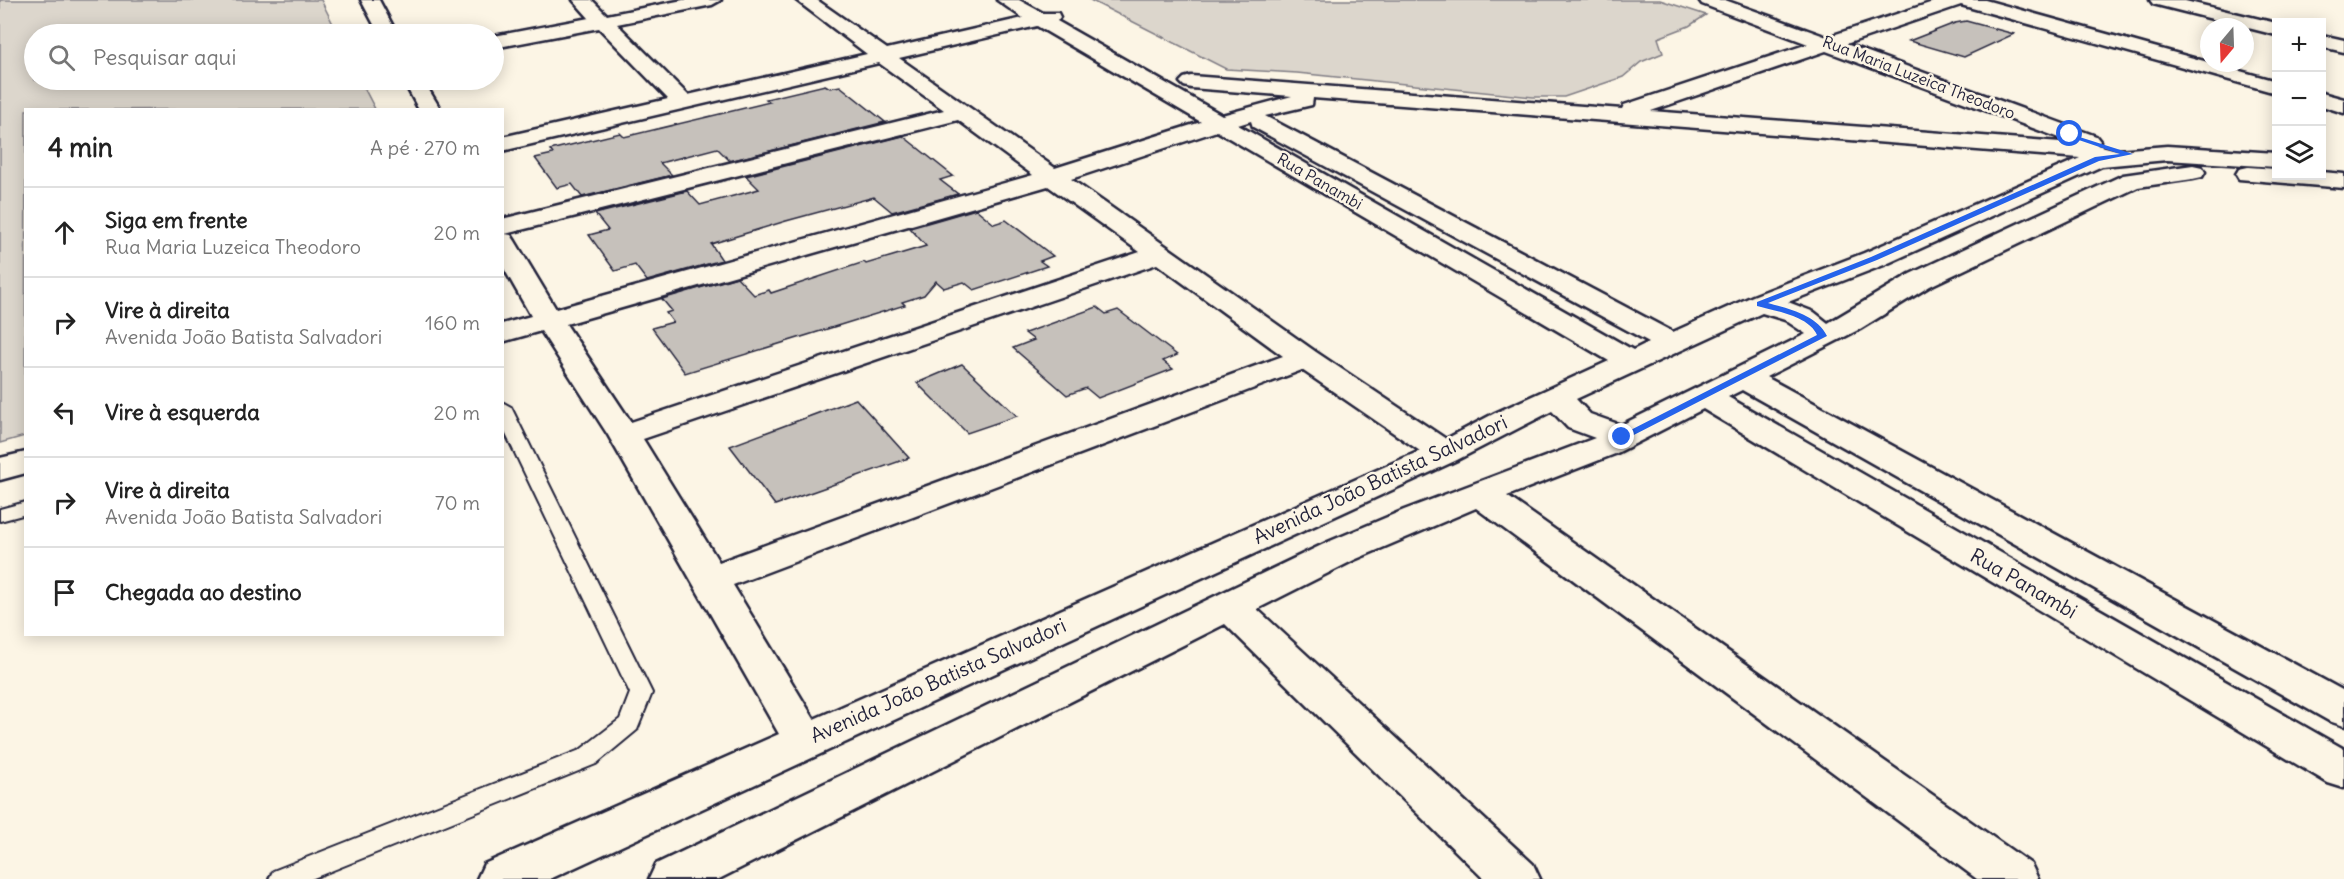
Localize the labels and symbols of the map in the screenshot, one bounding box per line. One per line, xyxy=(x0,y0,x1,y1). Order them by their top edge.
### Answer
north arrow xyxy=(2200,18,2254,72)
street label: Rua Maria Luzeica Theodoro xyxy=(1820,31,2018,123)
route start xyxy=(2056,120,2082,146)
street label: Rua Panambi xyxy=(1274,148,1366,214)
street label: Avenida João Batista Salvadori xyxy=(1249,409,1511,549)
route end xyxy=(1608,423,1634,449)
street label: Rua Panambi xyxy=(1966,542,2082,624)
street label: Avenida João Batista Salvadori xyxy=(806,612,1070,748)

